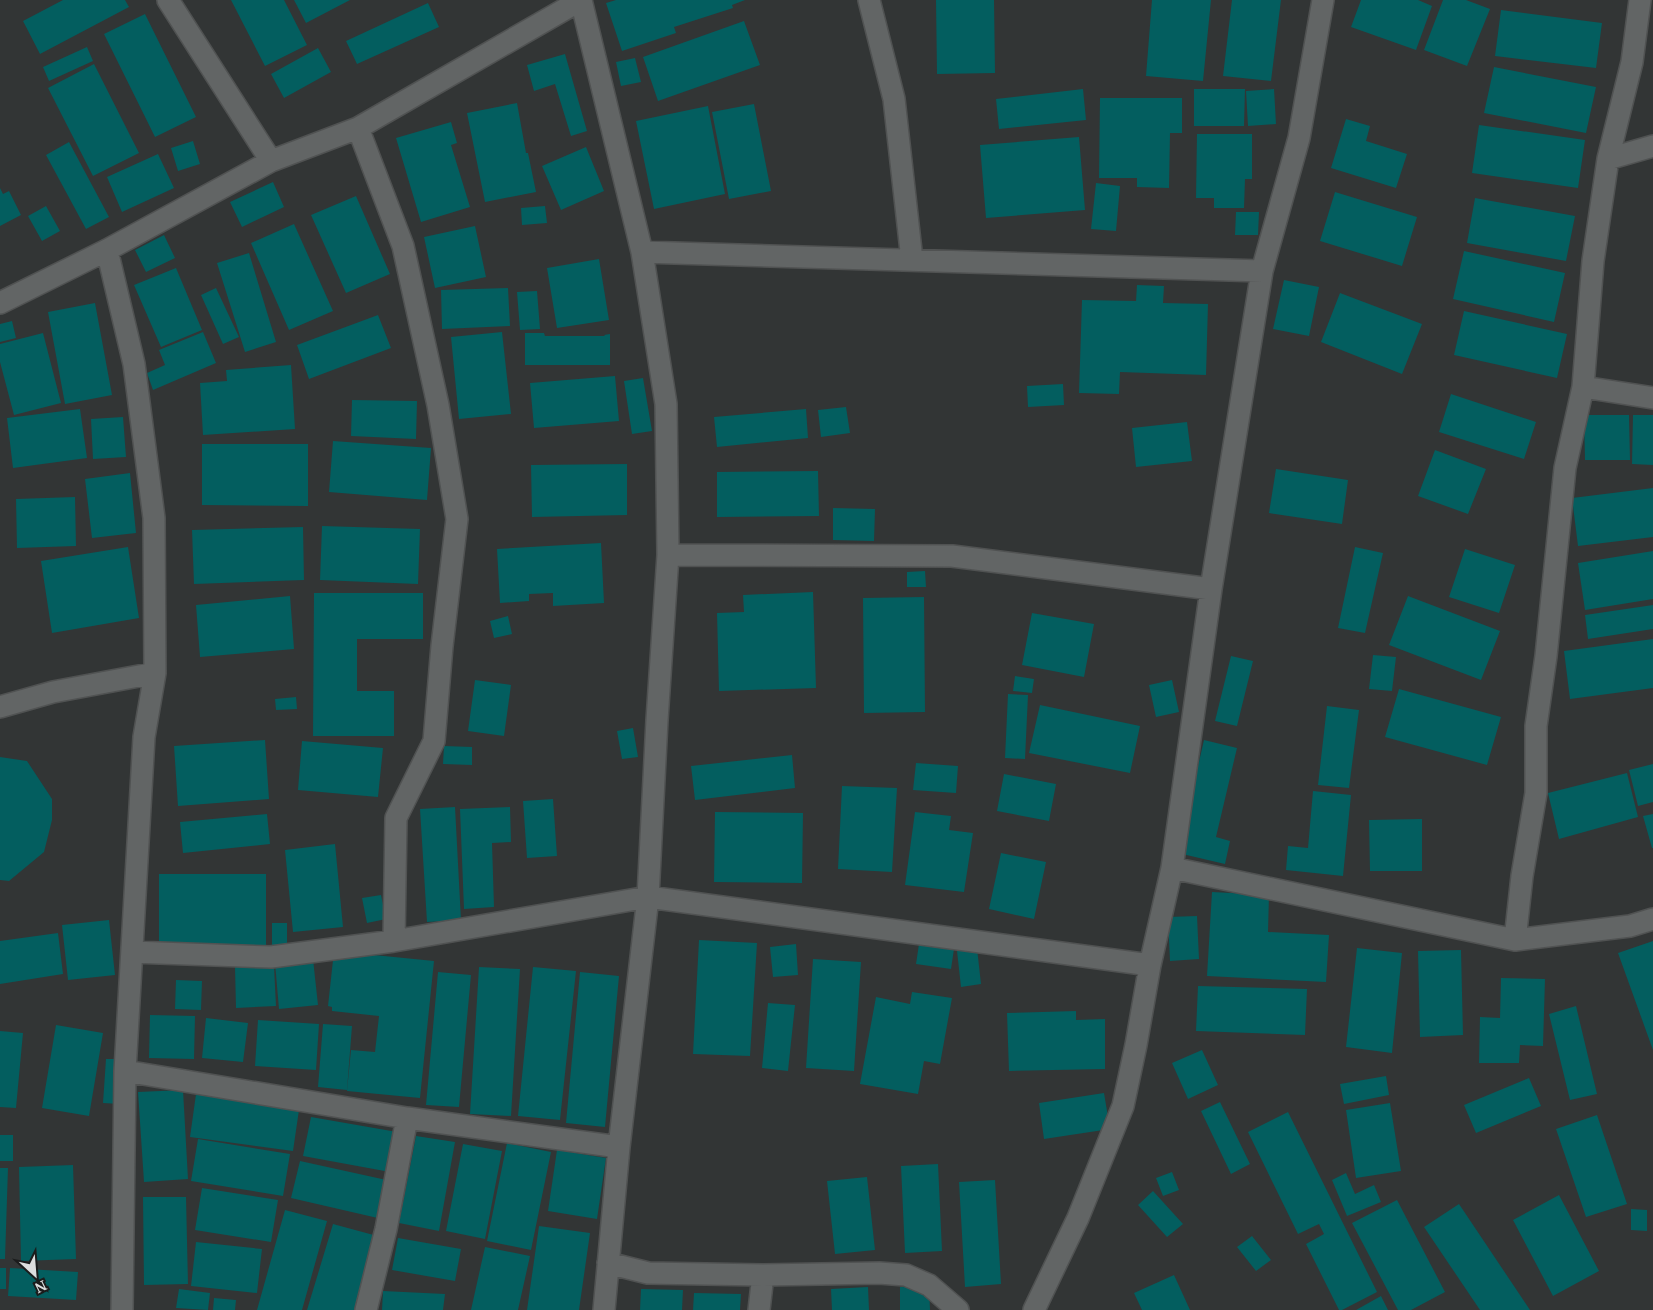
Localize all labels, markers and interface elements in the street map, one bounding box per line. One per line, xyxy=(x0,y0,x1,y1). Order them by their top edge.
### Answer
north arrow xyxy=(10,1250,60,1300)
text: N xyxy=(32,1276,50,1298)

